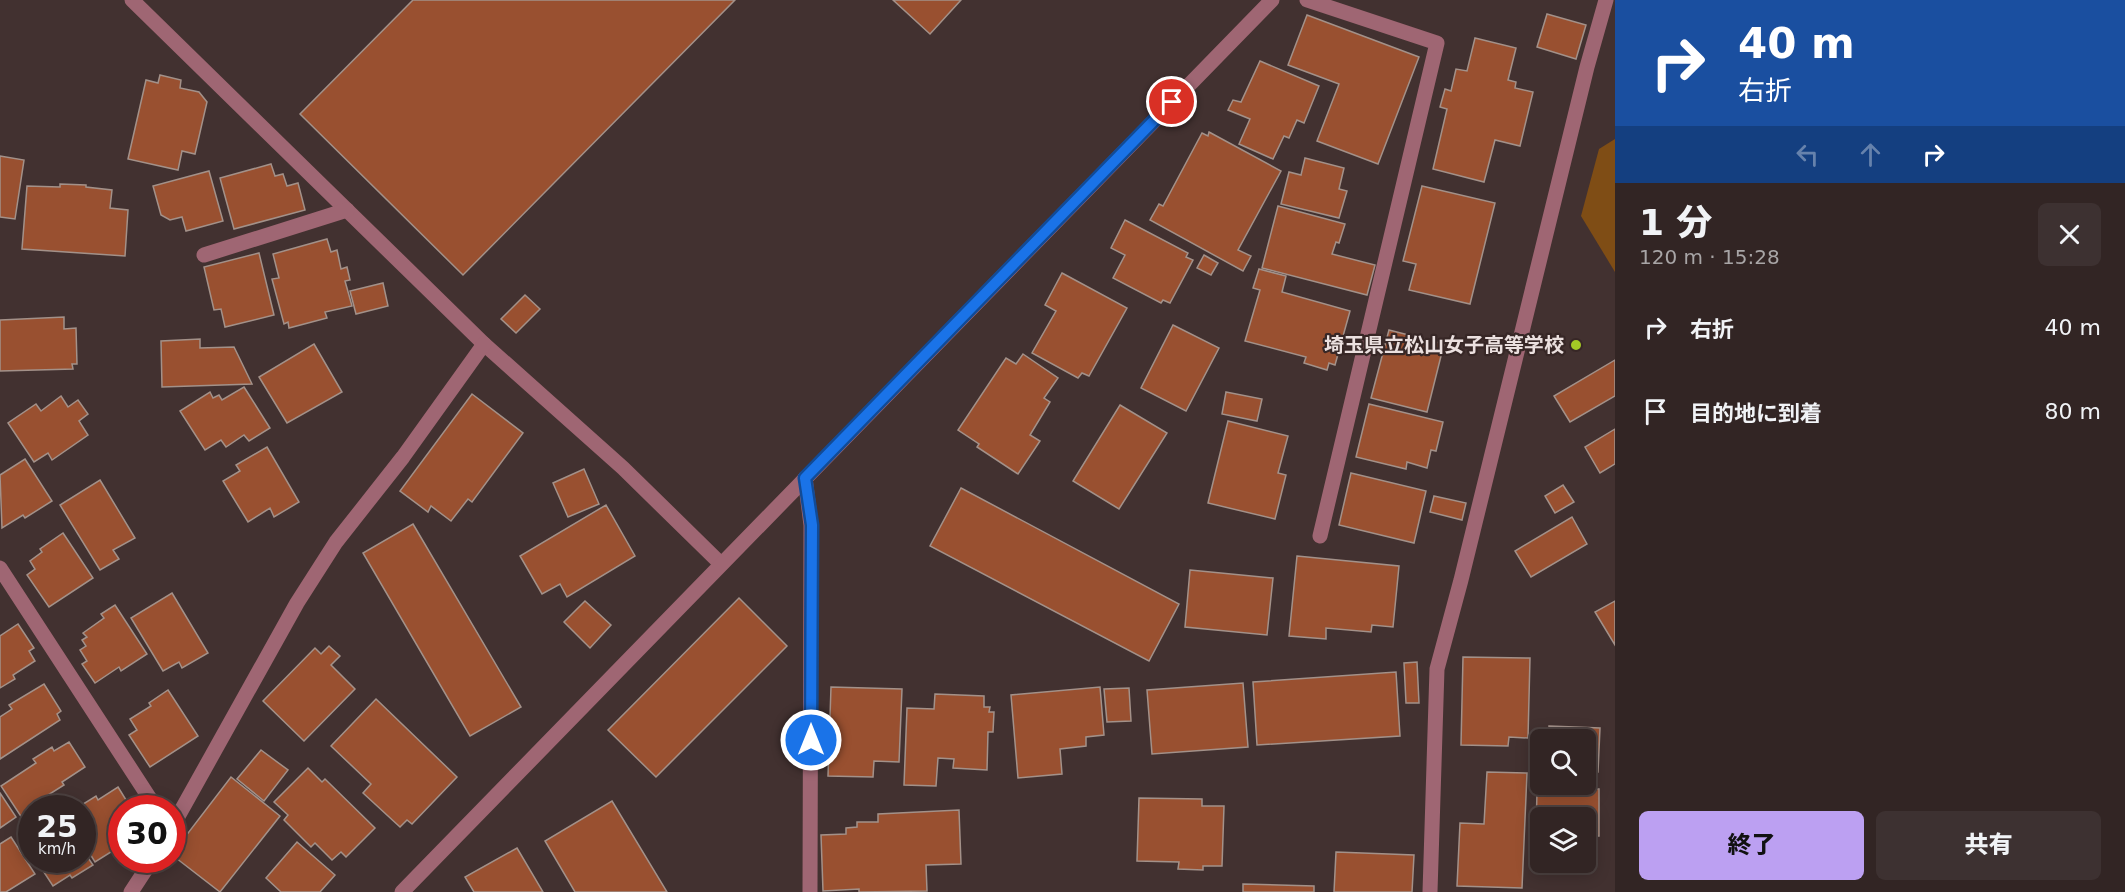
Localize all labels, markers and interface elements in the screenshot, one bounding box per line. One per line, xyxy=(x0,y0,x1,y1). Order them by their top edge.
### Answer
text: 40 m xyxy=(1738,19,1855,68)
icon: right xyxy=(1639,24,1717,102)
text: 右折 xyxy=(1738,75,1792,106)
pin xyxy=(1146,76,1197,127)
icon: arrive xyxy=(1155,85,1188,118)
icon: left xyxy=(1791,138,1824,171)
icon: ahead xyxy=(1854,138,1887,171)
icon: right xyxy=(1917,138,1950,171)
text: 1 分 xyxy=(1639,202,1713,243)
button: close xyxy=(2038,203,2101,266)
text: 120 m · 15:28 xyxy=(1639,245,1780,269)
icon: right xyxy=(1639,311,1672,344)
text: 40 m xyxy=(2045,315,2101,340)
text: 右折 xyxy=(1690,317,1734,342)
place label: 埼玉県立松山女子高等学校 xyxy=(1324,333,1564,357)
marker: 埼玉県立松山女子高等学校 xyxy=(1569,338,1583,352)
icon: arrive xyxy=(1639,395,1672,428)
text: 80 m xyxy=(2045,399,2101,424)
text: 目的地に到着 xyxy=(1690,401,1822,426)
position arrow xyxy=(779,708,843,772)
map controls xyxy=(1530,729,1596,873)
button: search xyxy=(1530,729,1596,795)
speed limit sign: 30 xyxy=(108,795,186,873)
button: layers xyxy=(1530,807,1596,873)
text: 25 xyxy=(36,809,78,844)
button: 終了 xyxy=(1639,811,1864,880)
button: 共有 xyxy=(1876,811,2101,880)
text: km/h xyxy=(38,840,76,858)

